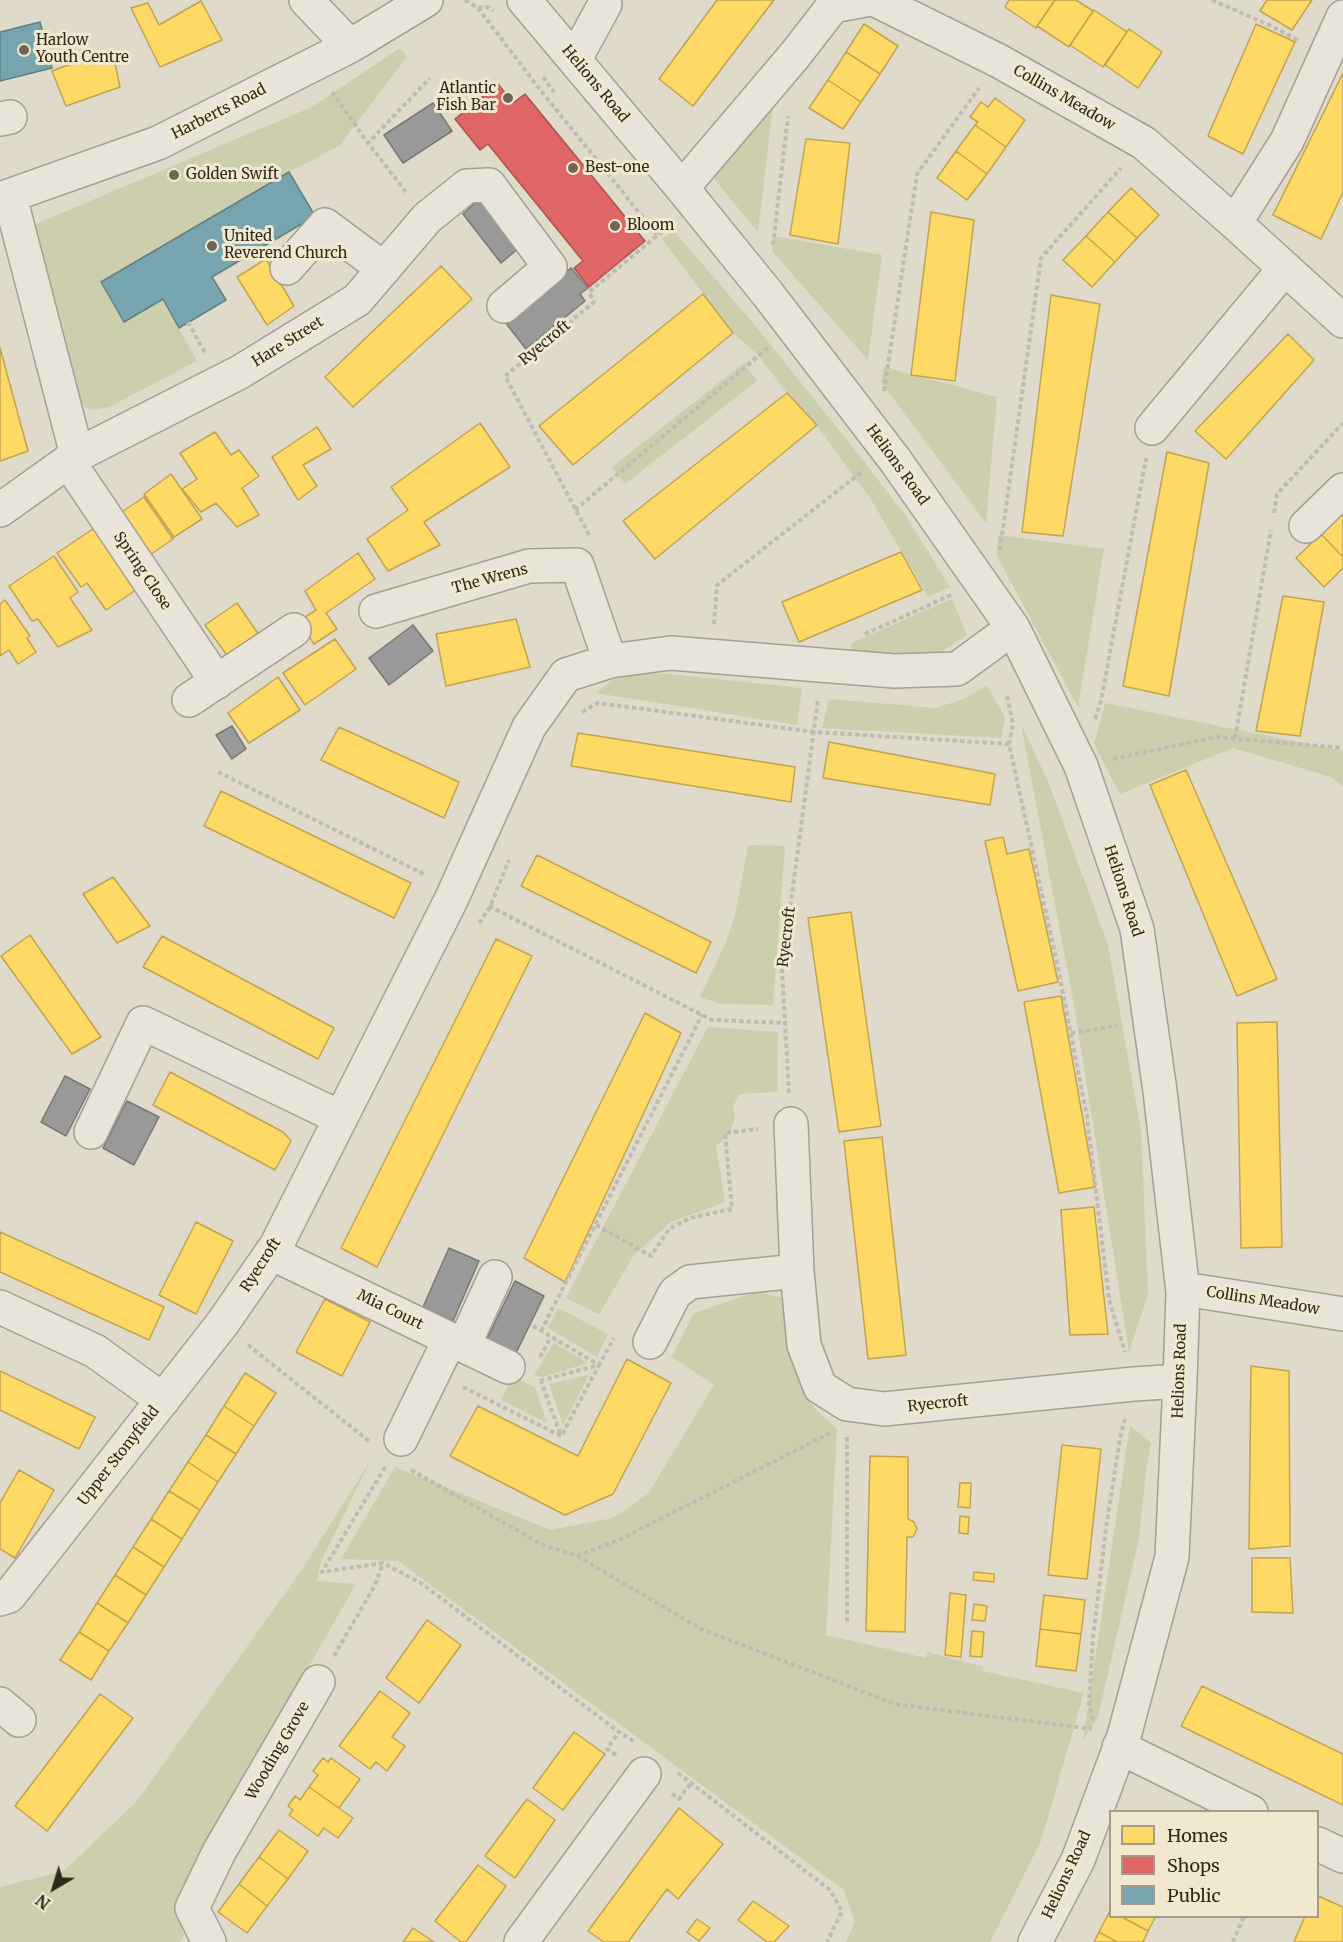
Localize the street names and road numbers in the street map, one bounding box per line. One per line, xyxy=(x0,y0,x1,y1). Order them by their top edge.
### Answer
street label: Helions Road xyxy=(558,42,632,126)
street label: Collins Meadow xyxy=(1010,62,1118,134)
street label: Harberts Road xyxy=(169,80,269,144)
street label: Hare Street xyxy=(249,313,327,371)
street label: Ryecroft xyxy=(516,316,574,370)
street label: Helions Road xyxy=(862,421,932,509)
street label: Spring Close xyxy=(109,529,175,613)
street label: The Wrens xyxy=(450,560,530,598)
street label: Helions Road xyxy=(1100,843,1146,939)
street label: Ryecroft xyxy=(774,906,800,968)
street label: Ryecroft xyxy=(237,1235,285,1295)
street label: Collins Meadow xyxy=(1205,1283,1321,1319)
street label: Mia Court xyxy=(354,1286,426,1334)
street label: Helions Road xyxy=(1169,1323,1191,1419)
street label: Ryecroft xyxy=(907,1392,969,1416)
street label: Upper Stonyfield xyxy=(75,1403,163,1509)
street label: Wooding Grove xyxy=(243,1699,313,1803)
street label: Helions Road xyxy=(1039,1828,1095,1922)

